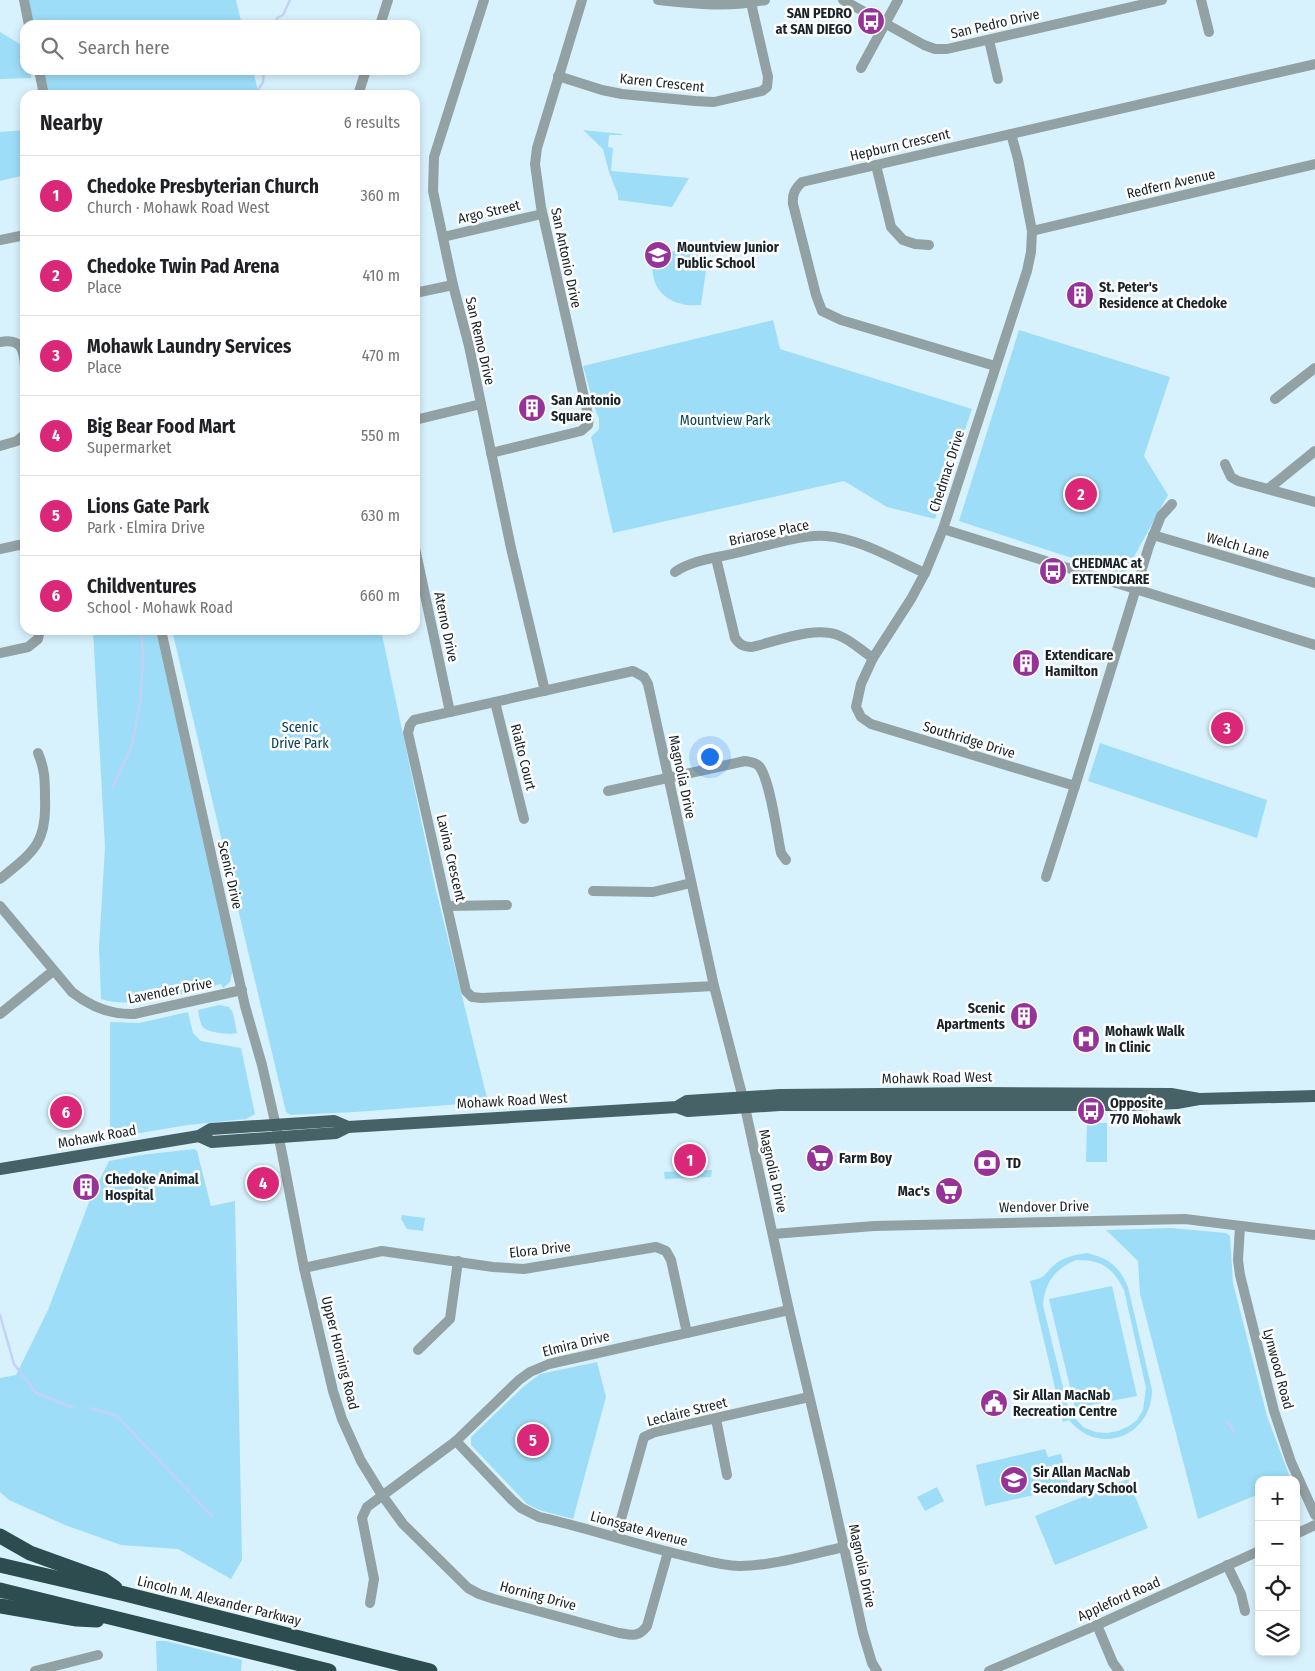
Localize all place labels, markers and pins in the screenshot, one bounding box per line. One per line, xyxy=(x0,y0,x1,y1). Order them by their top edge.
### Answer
place label: SAN PEDRO at SAN DIEGO xyxy=(775,5,852,38)
bus stop icon: SAN PEDRO at SAN DIEGO xyxy=(856,6,886,36)
place label: Mountview Junior Public School xyxy=(677,239,780,272)
school or university icon: Mountview Junior Public School xyxy=(643,240,673,270)
place label: St. Peter's Residence at Chedoke xyxy=(1099,279,1227,312)
building icon: St. Peter's Residence at Chedoke xyxy=(1065,280,1095,310)
place label: San Antonio Square xyxy=(551,392,622,425)
building icon: San Antonio Square xyxy=(517,393,547,423)
pin: 2 xyxy=(1065,475,1097,513)
place label: CHEDMAC at EXTENDICARE xyxy=(1072,555,1150,588)
bus stop icon: CHEDMAC at EXTENDICARE xyxy=(1038,556,1068,586)
place label: Extendicare Hamilton xyxy=(1045,647,1113,680)
building icon: Extendicare Hamilton xyxy=(1011,648,1041,678)
pin: 3 xyxy=(1211,709,1243,747)
place label: Scenic Apartments xyxy=(936,1000,1006,1033)
building icon: Scenic Apartments xyxy=(1009,1001,1039,1031)
place label: Mohawk Walk In Clinic xyxy=(1105,1023,1185,1056)
hospital icon: Mohawk Walk In Clinic xyxy=(1071,1024,1101,1054)
pin: 6 xyxy=(50,1093,82,1131)
place label: Opposite 770 Mohawk xyxy=(1110,1095,1182,1128)
bus stop icon: Opposite 770 Mohawk xyxy=(1076,1096,1106,1126)
pin: 1 xyxy=(674,1141,706,1179)
supermarket icon: Farm Boy xyxy=(805,1143,835,1173)
bank icon: TD xyxy=(972,1148,1002,1178)
place label: Farm Boy xyxy=(839,1150,892,1167)
place label: TD xyxy=(1006,1155,1021,1172)
pin: 4 xyxy=(247,1164,279,1202)
place label: Chedoke Animal Hospital xyxy=(105,1171,199,1204)
building icon: Chedoke Animal Hospital xyxy=(71,1172,101,1202)
supermarket icon: Mac's xyxy=(934,1176,964,1206)
place label: Mac's xyxy=(898,1183,930,1200)
place label: Sir Allan MacNab Recreation Centre xyxy=(1013,1387,1117,1420)
public building icon: Sir Allan MacNab Recreation Centre xyxy=(979,1388,1009,1418)
pin: 5 xyxy=(517,1421,549,1459)
place label: Sir Allan MacNab Secondary School xyxy=(1033,1464,1137,1497)
school or university icon: Sir Allan MacNab Secondary School xyxy=(999,1465,1029,1495)

